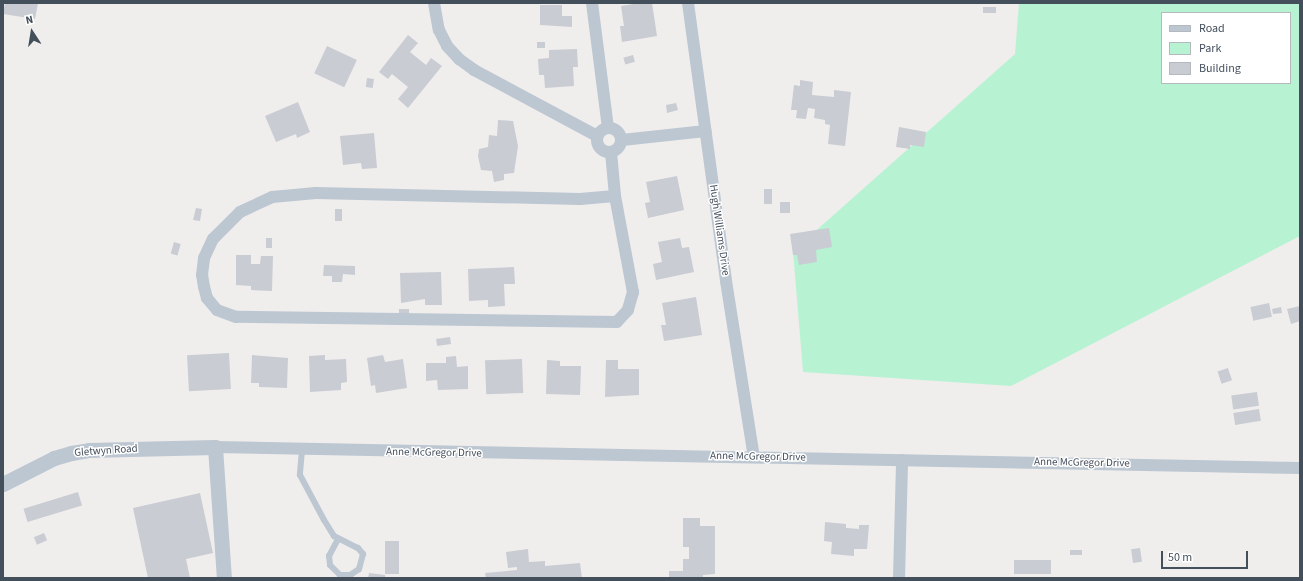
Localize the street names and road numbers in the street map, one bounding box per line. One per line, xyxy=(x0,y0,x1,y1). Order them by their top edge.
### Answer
street label: Hugh Williams Drive xyxy=(706,184,732,276)
street label: Gletwyn Road xyxy=(74,442,138,460)
street label: Anne McGregor Drive xyxy=(386,446,482,460)
street label: Anne McGregor Drive xyxy=(710,450,806,464)
street label: Anne McGregor Drive xyxy=(1034,456,1130,470)

